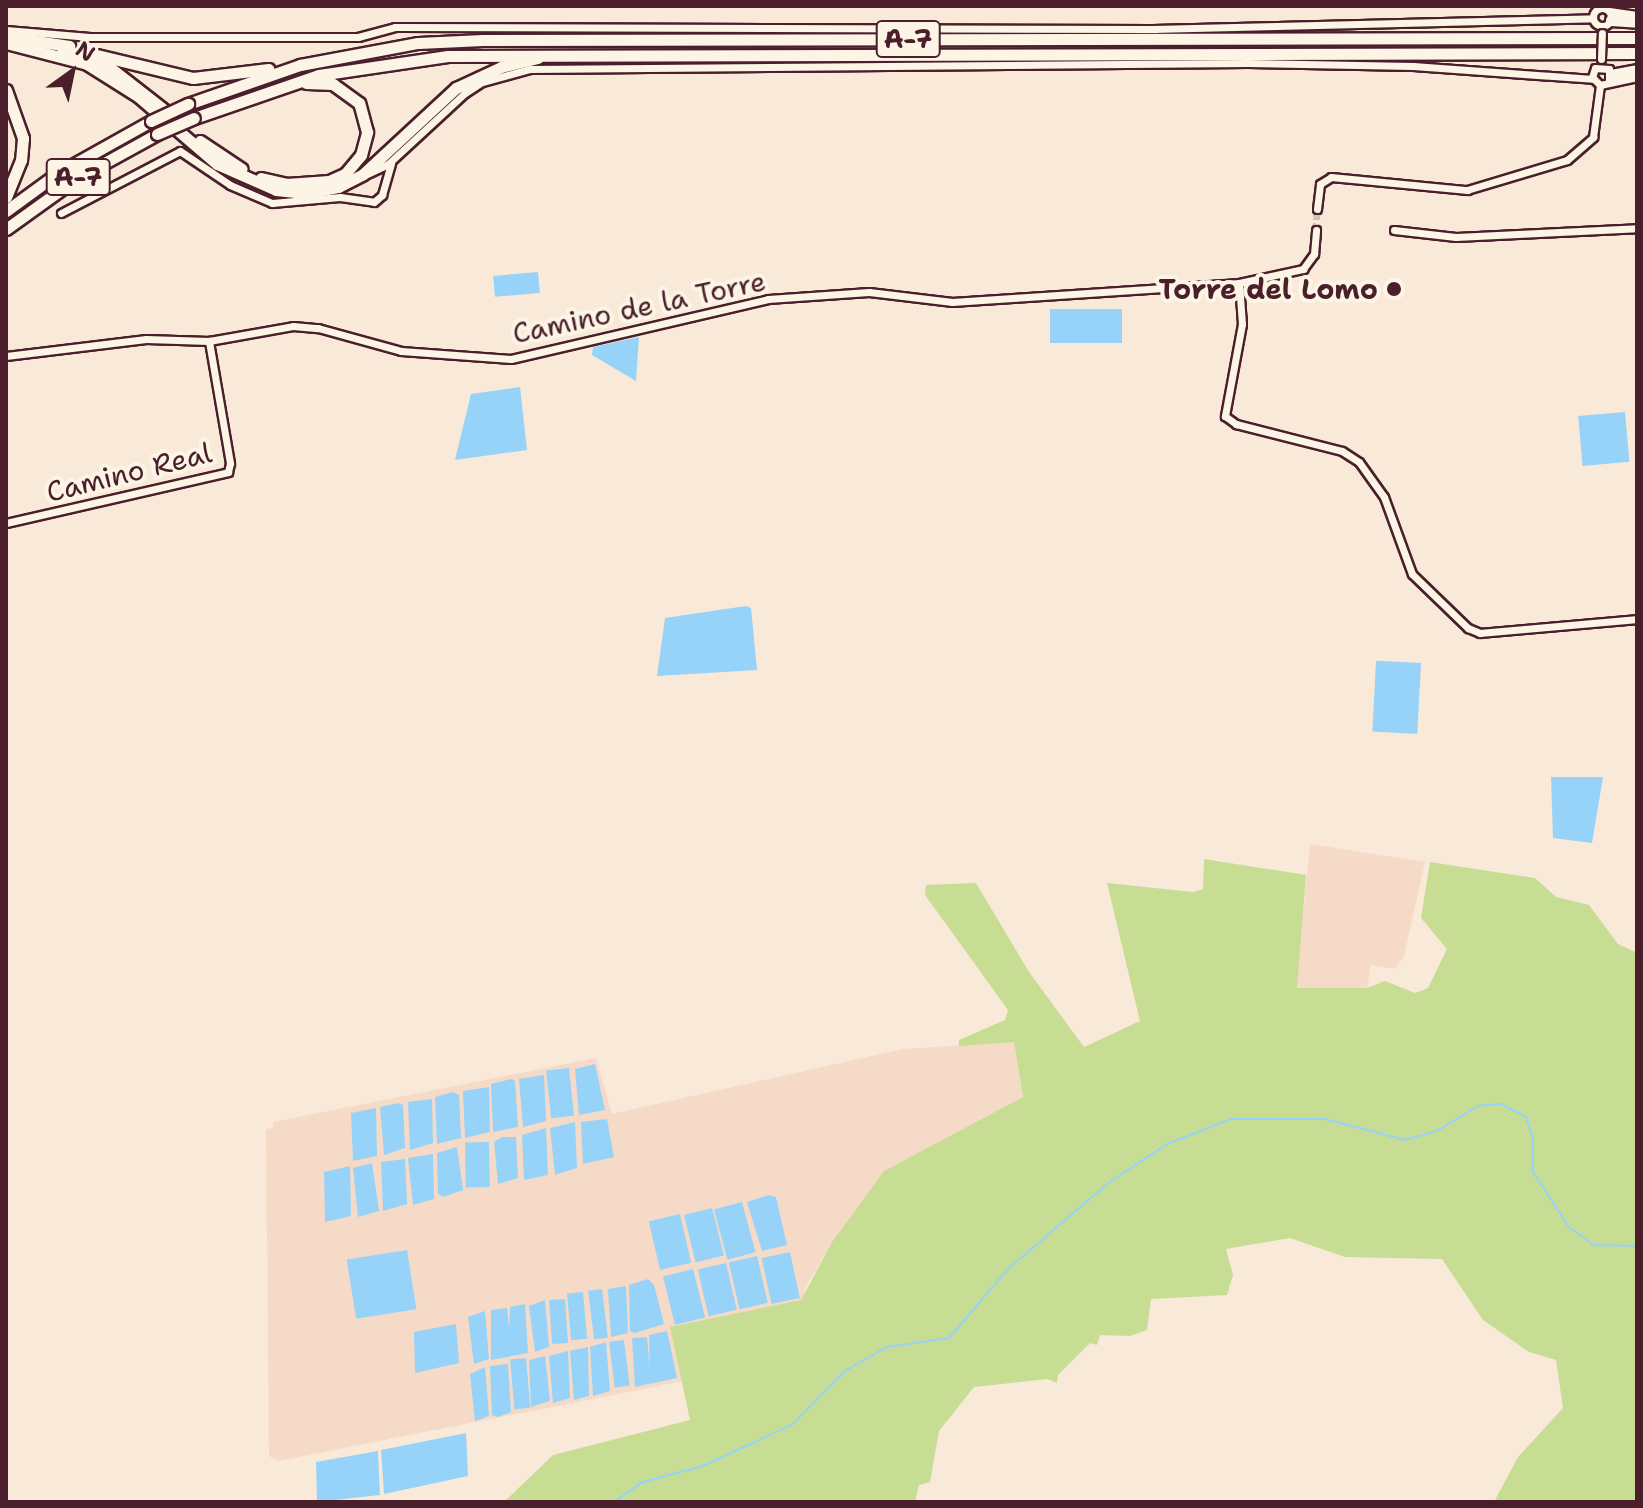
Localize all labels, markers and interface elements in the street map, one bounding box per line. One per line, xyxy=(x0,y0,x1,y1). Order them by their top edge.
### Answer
road number: A-7 xyxy=(874,17,942,61)
north arrow xyxy=(32,32,112,112)
text: N xyxy=(70,35,101,68)
road number: A-7 xyxy=(44,155,112,199)
street label: Camino de la Torre xyxy=(509,264,769,350)
place label: Torre del Lomo xyxy=(1159,272,1378,306)
marker: Torre del Lomo xyxy=(1385,280,1403,298)
street label: Camino Real xyxy=(43,435,215,509)

